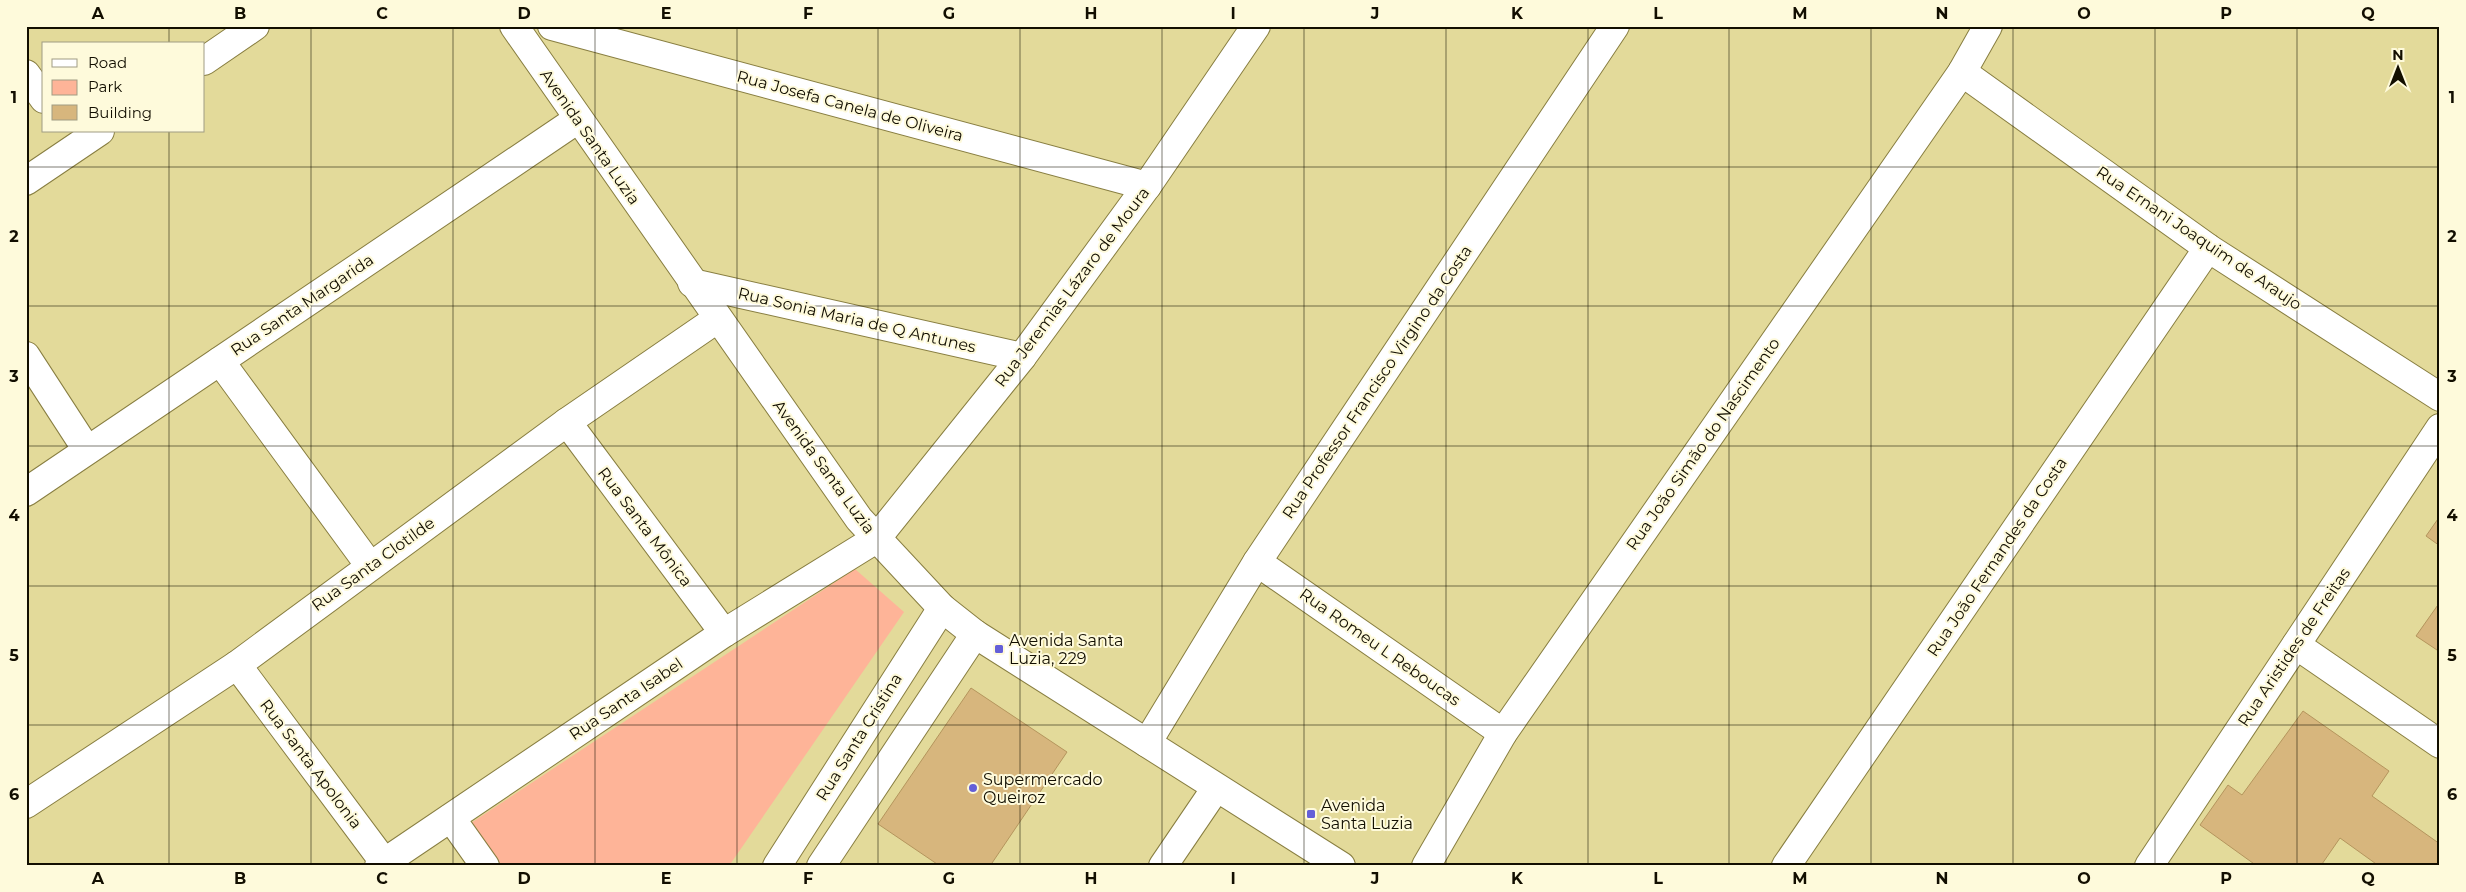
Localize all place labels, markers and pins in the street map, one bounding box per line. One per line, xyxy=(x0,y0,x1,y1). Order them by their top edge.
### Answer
place label: Avenida Santa Luzia, 229 xyxy=(1009,631,1123,668)
marker: Avenida Santa Luzia, 229 xyxy=(993,643,1005,655)
place label: Supermercado Queiroz xyxy=(983,770,1103,807)
marker: Supermercado Queiroz xyxy=(967,782,979,794)
place label: Avenida Santa Luzia xyxy=(1321,796,1413,833)
marker: Avenida Santa Luzia xyxy=(1305,808,1317,820)

